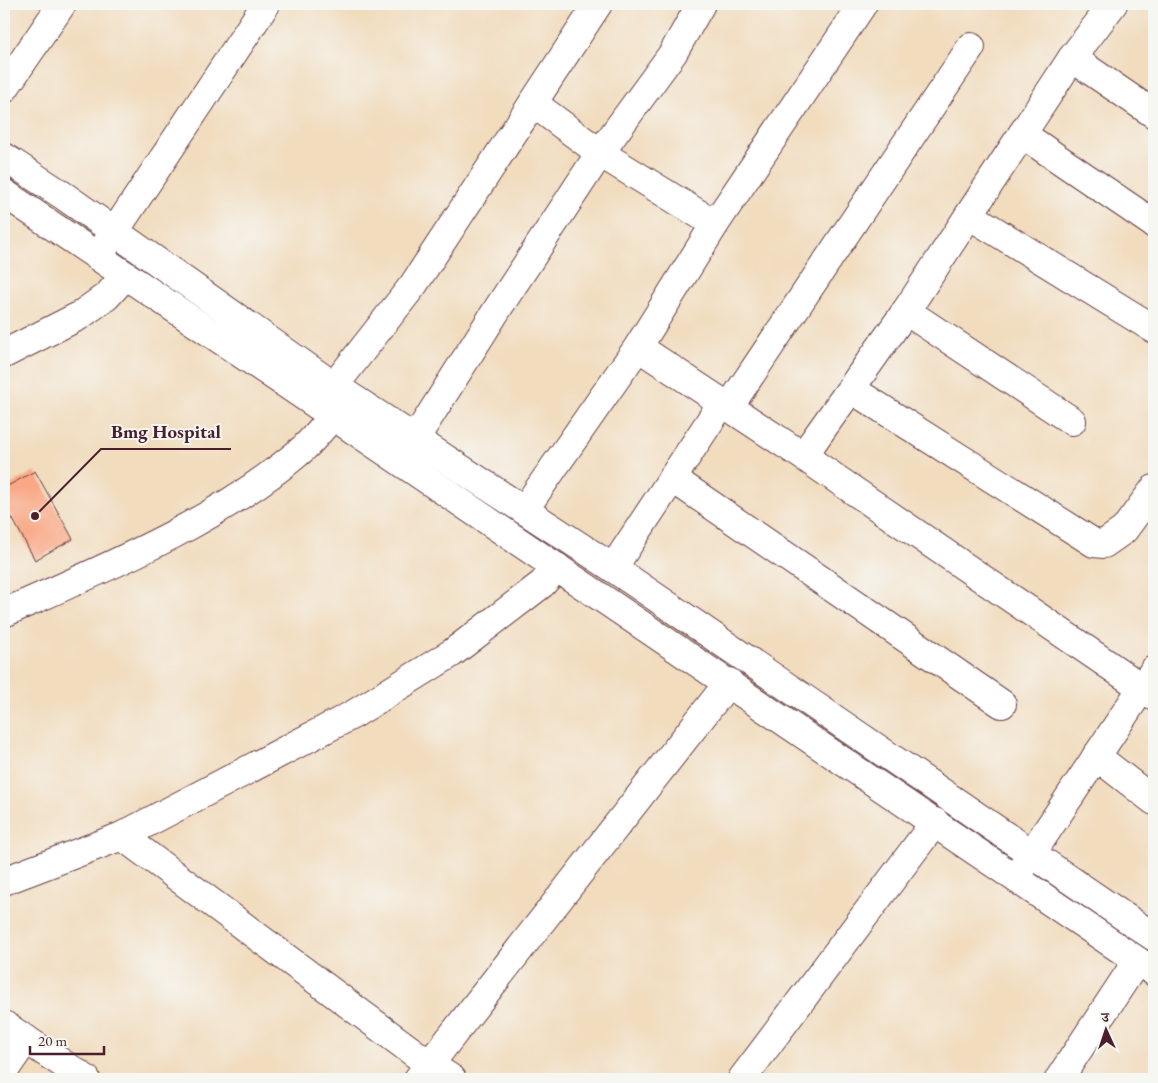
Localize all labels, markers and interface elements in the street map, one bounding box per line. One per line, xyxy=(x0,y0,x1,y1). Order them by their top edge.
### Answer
callout: Bmg Hospital xyxy=(101,415,231,449)
text: Bmg Hospital xyxy=(111,419,221,444)
north arrow xyxy=(1080,1006,1130,1056)
text: उ xyxy=(1100,1008,1110,1026)
scale bar xyxy=(30,1023,104,1055)
text: 20 m xyxy=(38,1031,67,1050)

